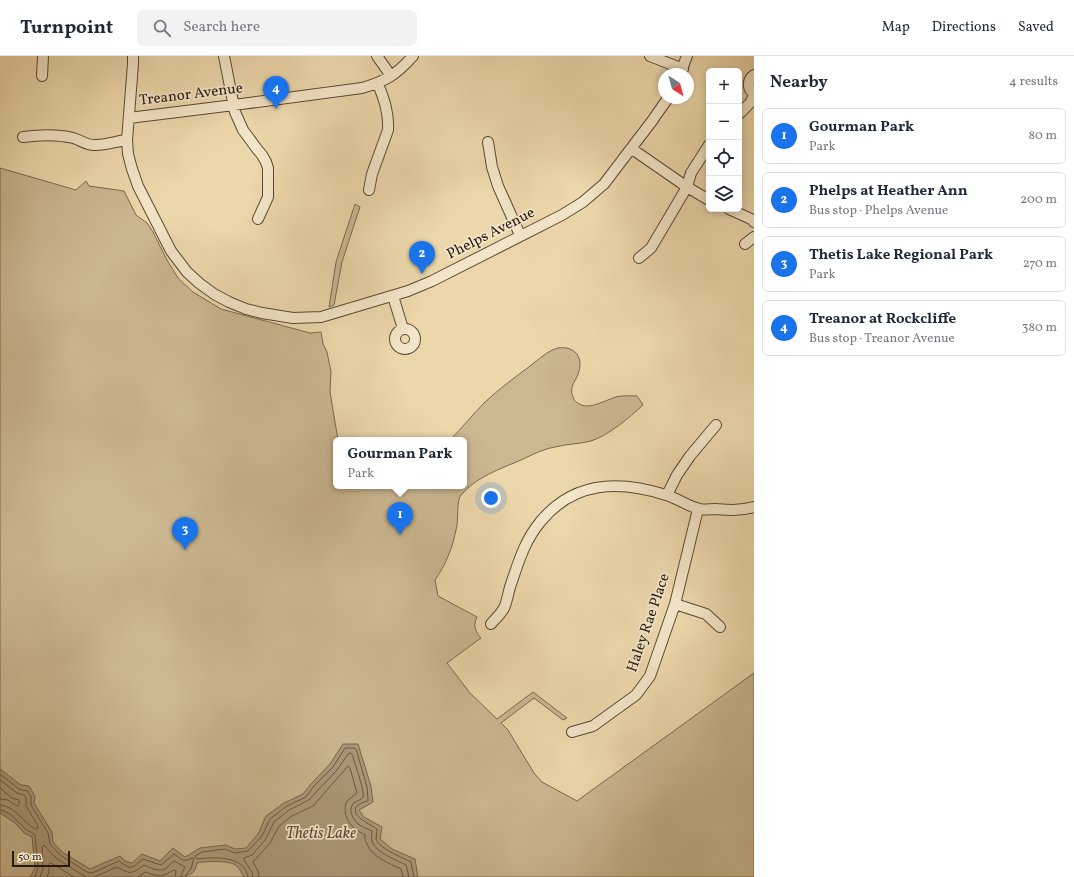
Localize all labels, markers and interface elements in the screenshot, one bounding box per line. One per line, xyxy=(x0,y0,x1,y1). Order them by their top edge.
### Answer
search box xyxy=(137,10,417,46)
text: Turnpoint xyxy=(20,15,113,41)
icon: search xyxy=(151,17,173,39)
text: Search here xyxy=(183,17,260,38)
text: Map xyxy=(882,18,910,37)
text: Directions xyxy=(932,18,996,37)
text: Saved xyxy=(1018,18,1054,37)
north arrow xyxy=(658,68,694,104)
map controls xyxy=(706,68,742,212)
button: + xyxy=(706,68,742,104)
text: Nearby xyxy=(770,71,828,94)
text: 4 results xyxy=(1009,73,1058,91)
pin: 4 xyxy=(263,76,289,109)
street label: Treanor Avenue xyxy=(138,78,244,112)
button: − xyxy=(706,104,742,140)
text: Gourman Park xyxy=(809,117,914,138)
text: 1 xyxy=(781,127,787,145)
text: 80 m xyxy=(1028,127,1057,145)
text: Park xyxy=(809,138,836,156)
button: locate xyxy=(706,140,742,176)
button: layers xyxy=(706,176,742,212)
text: Phelps at Heather Ann xyxy=(809,181,968,202)
text: 2 xyxy=(781,191,787,209)
text: 200 m xyxy=(1020,191,1057,209)
text: Bus stop · Phelps Avenue xyxy=(809,202,948,220)
street label: Phelps Avenue xyxy=(443,203,539,265)
pin: 2 xyxy=(409,241,435,274)
text: Thetis Lake Regional Park xyxy=(809,245,993,266)
text: 3 xyxy=(781,255,787,273)
text: 270 m xyxy=(1023,255,1057,273)
text: Park xyxy=(809,266,836,284)
text: Treanor at Rockcliffe xyxy=(809,309,956,330)
text: 4 xyxy=(780,319,788,337)
text: 380 m xyxy=(1022,319,1057,337)
text: Bus stop · Treanor Avenue xyxy=(809,330,955,348)
popup xyxy=(333,437,467,489)
text: Gourman Park xyxy=(347,444,453,465)
text: Park xyxy=(347,465,374,483)
your location xyxy=(481,488,501,508)
pin: 1 xyxy=(387,502,413,535)
pin: 3 xyxy=(172,517,198,550)
street label: Haley Rae Place xyxy=(622,571,676,675)
water label: Thetis Lake xyxy=(286,823,356,845)
scale bar xyxy=(12,849,70,868)
text: 50 m xyxy=(18,850,42,865)

